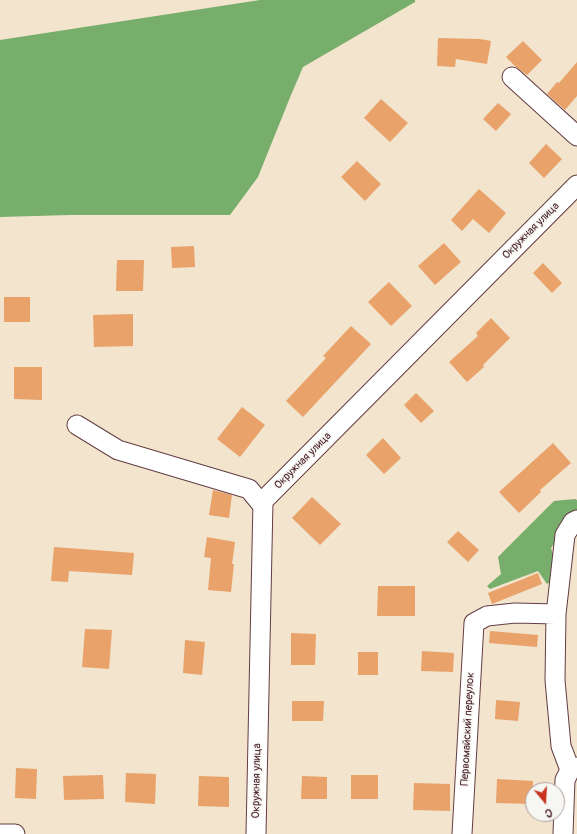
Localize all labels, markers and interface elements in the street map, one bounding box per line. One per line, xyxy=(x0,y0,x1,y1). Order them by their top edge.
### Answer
street label: Окружная улица xyxy=(500,200,562,262)
street label: Окружная улица xyxy=(272,430,334,492)
street label: Первомайский переулок xyxy=(458,672,478,786)
street label: Окружная улица xyxy=(250,743,264,819)
north arrow xyxy=(525,782,565,822)
text: С xyxy=(543,806,554,820)

